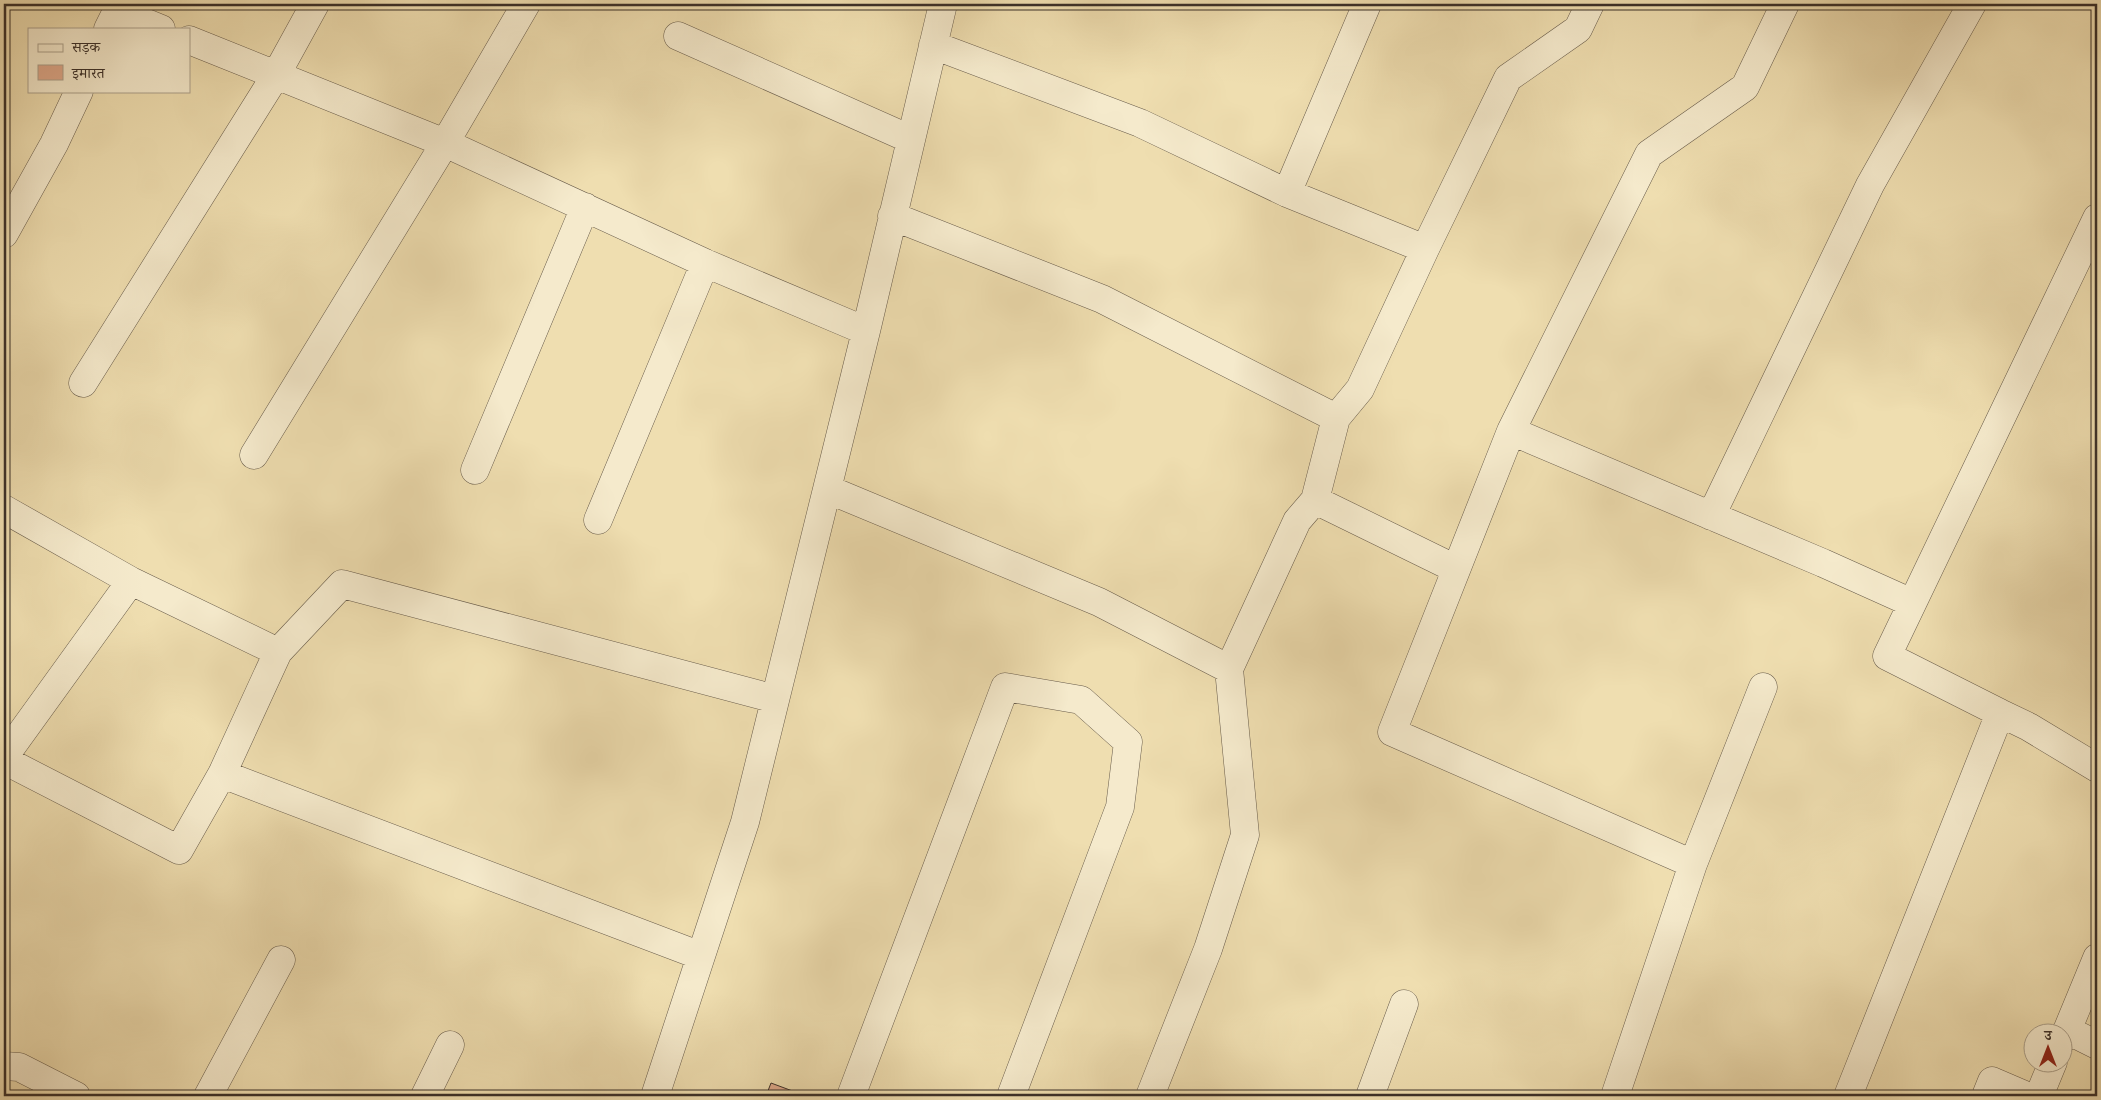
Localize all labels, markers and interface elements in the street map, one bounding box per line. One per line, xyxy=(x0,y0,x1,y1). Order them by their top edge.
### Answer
legend xyxy=(28,28,190,92)
text: सड़क xyxy=(71,38,101,56)
text: इमारत xyxy=(71,64,106,82)
north arrow xyxy=(2024,1022,2074,1072)
text: उ xyxy=(2043,1027,2052,1044)

